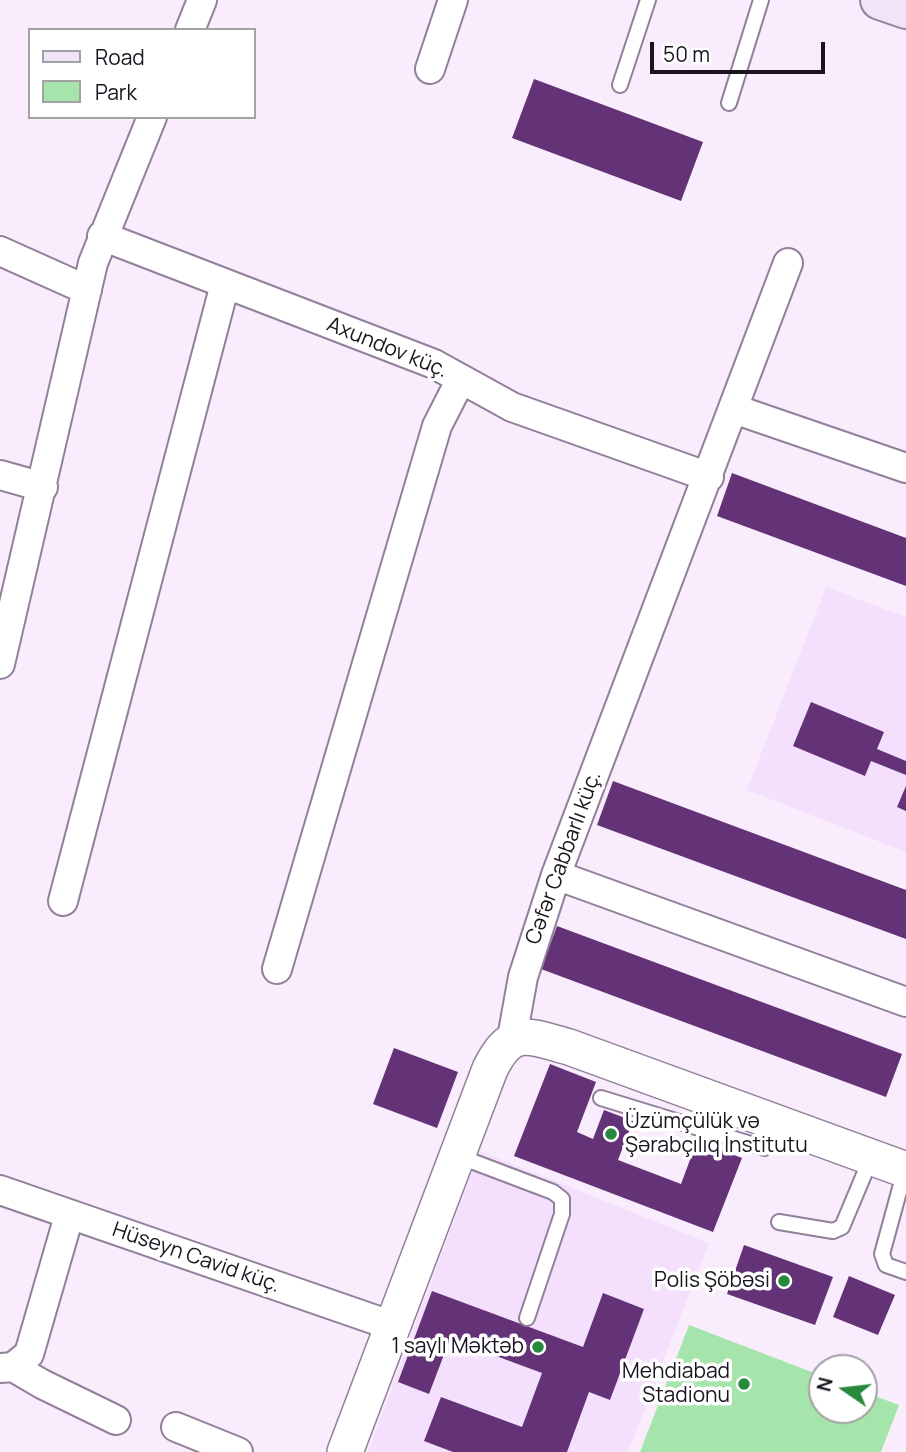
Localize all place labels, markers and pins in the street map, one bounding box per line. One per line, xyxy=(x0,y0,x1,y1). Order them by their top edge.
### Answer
place label: Üzümçülük və Şərabçılıq İnstitutu xyxy=(625,1109,808,1159)
marker: Üzümçülük və Şərabçılıq İnstitutu xyxy=(603,1126,619,1142)
place label: Polis Şöbəsi xyxy=(654,1268,770,1294)
marker: Polis Şöbəsi xyxy=(776,1273,792,1289)
place label: 1 saylı Məktəb xyxy=(391,1334,524,1360)
marker: 1 saylı Məktəb xyxy=(530,1339,546,1355)
place label: Mehdiabad Stadionu xyxy=(622,1359,730,1409)
marker: Mehdiabad Stadionu xyxy=(736,1376,752,1392)

